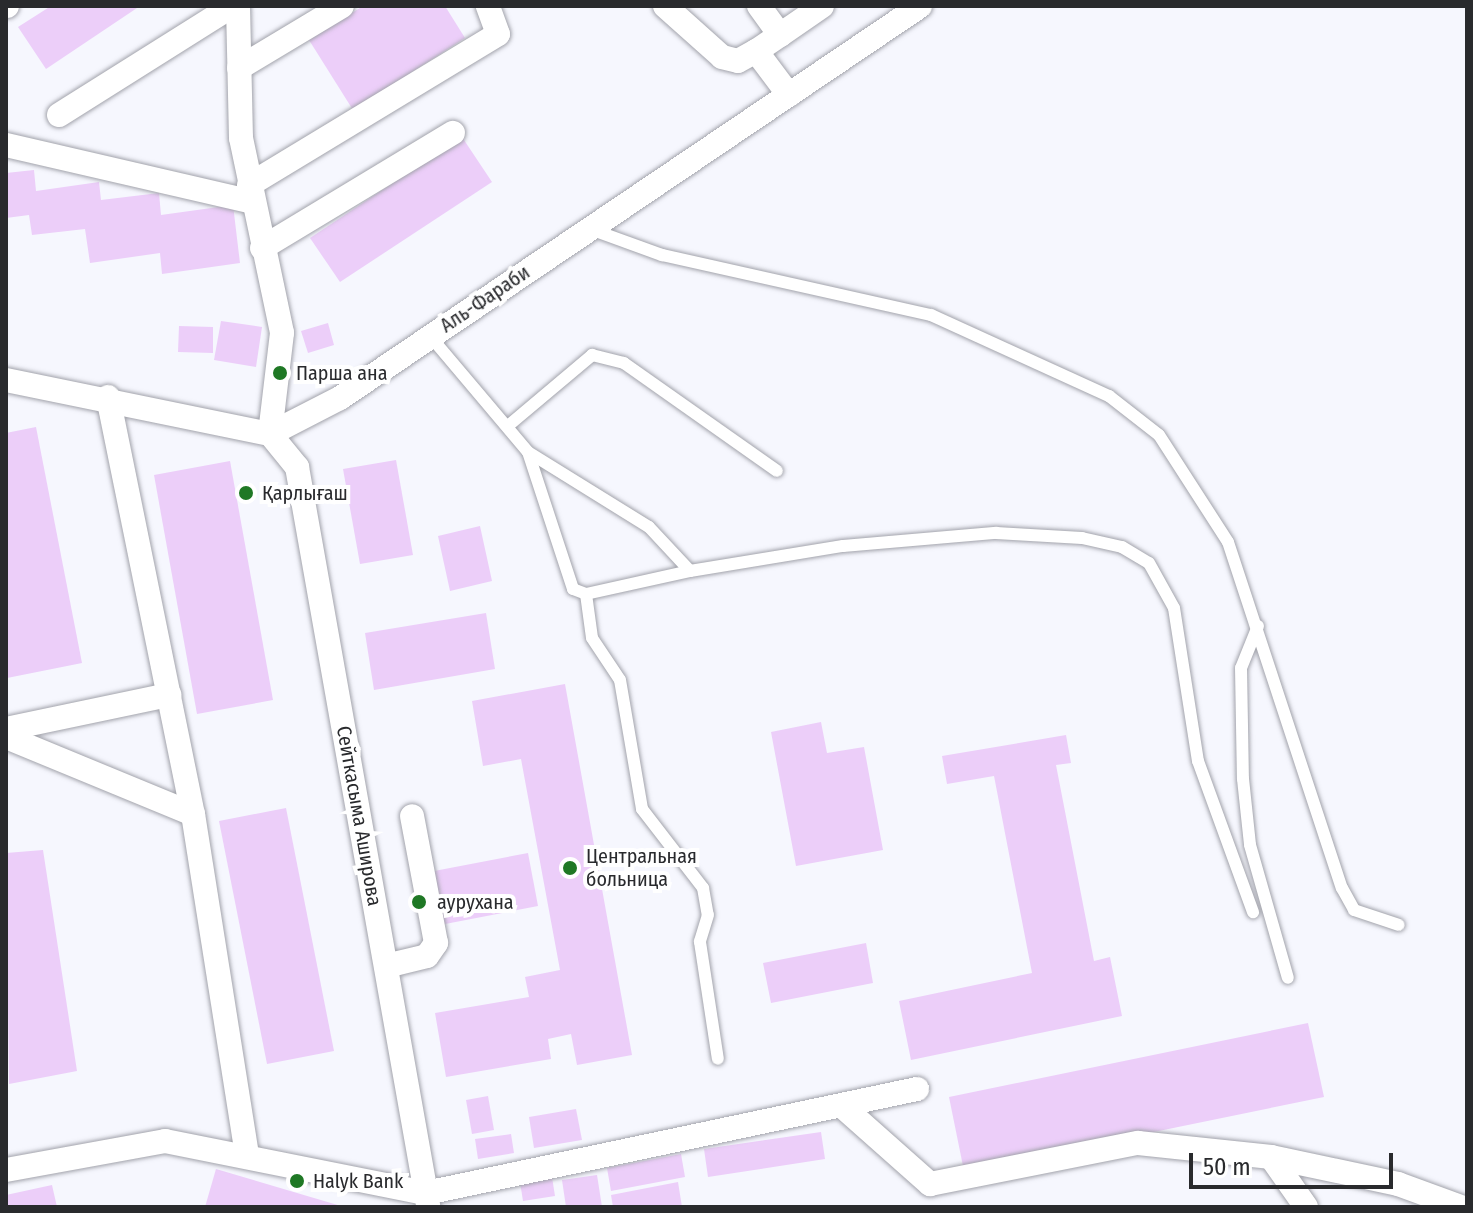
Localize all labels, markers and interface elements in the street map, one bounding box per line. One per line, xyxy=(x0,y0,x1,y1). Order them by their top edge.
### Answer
street label: Аль-Фараби xyxy=(436,260,534,338)
place label: Парша ана xyxy=(296,361,388,385)
marker: Парша ана xyxy=(271,364,289,382)
place label: Қарлығаш xyxy=(262,481,348,505)
marker: Қарлығаш xyxy=(237,484,255,502)
street label: Сейткасыма Аширова xyxy=(331,724,387,908)
place label: Центральная больница xyxy=(586,844,697,891)
marker: Центральная больница xyxy=(561,859,579,877)
place label: аурухана xyxy=(437,890,514,914)
marker: аурухана xyxy=(408,891,430,913)
scale bar xyxy=(1193,1137,1397,1187)
text: 50 m xyxy=(1203,1153,1251,1181)
place label: Halyk Bank xyxy=(313,1169,403,1193)
marker: Halyk Bank xyxy=(288,1172,306,1190)

